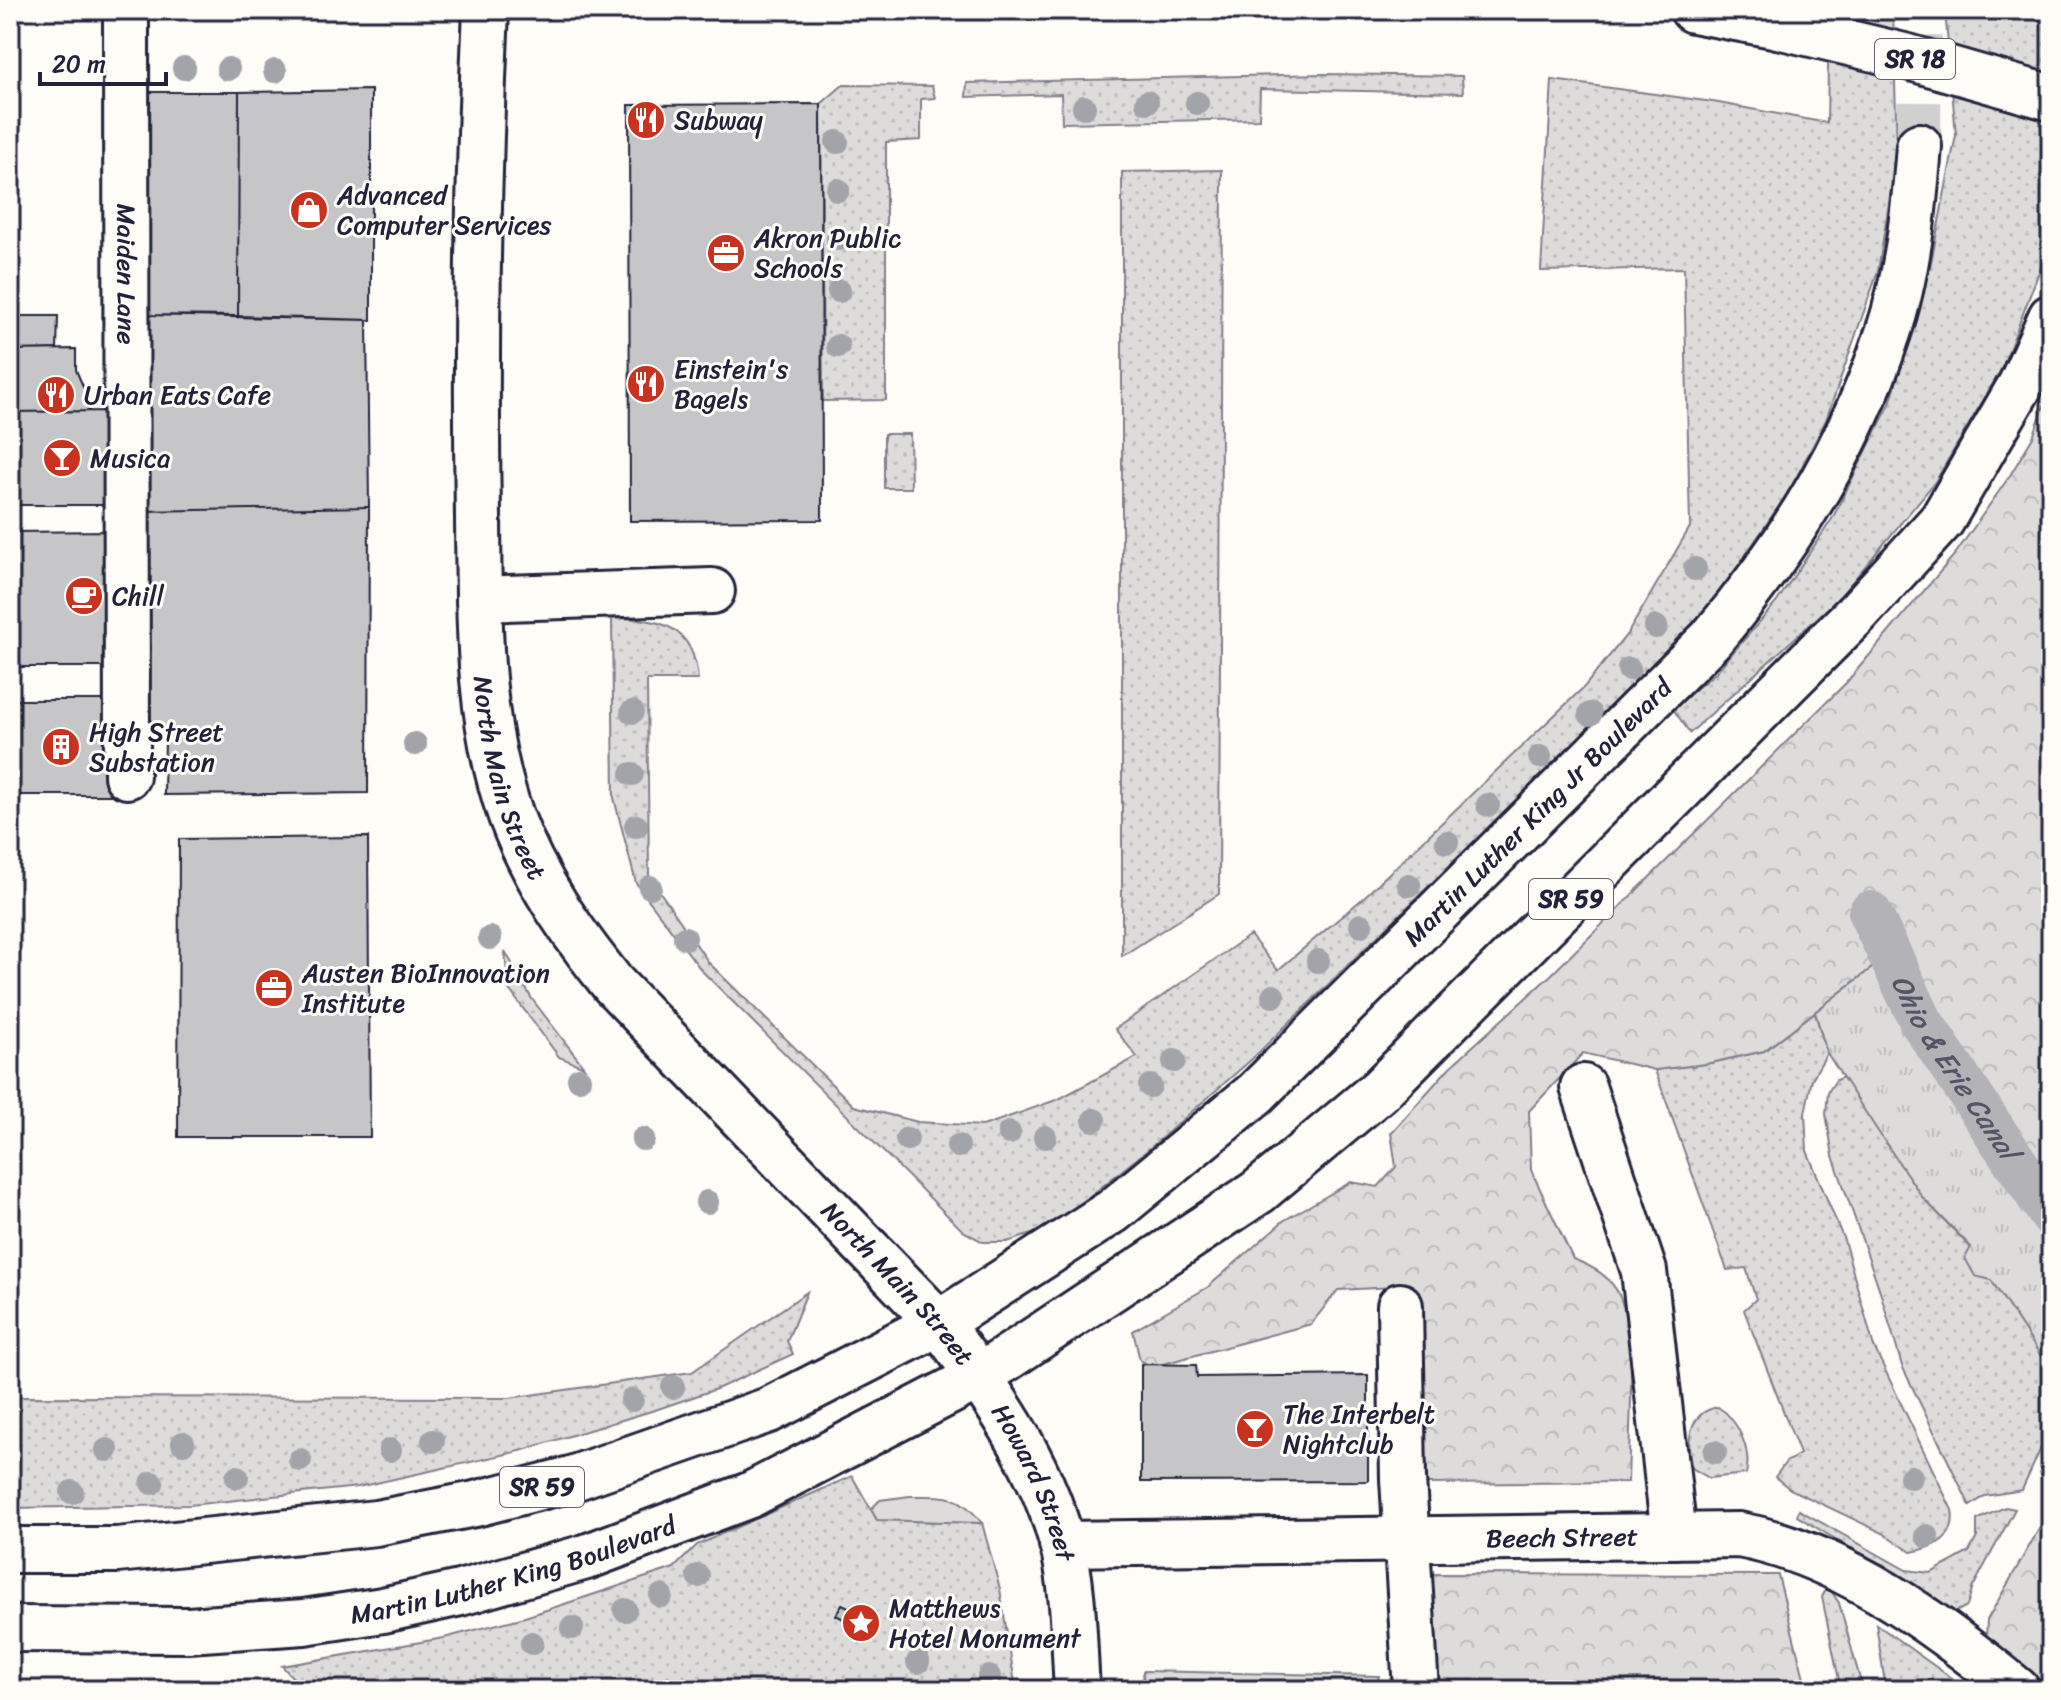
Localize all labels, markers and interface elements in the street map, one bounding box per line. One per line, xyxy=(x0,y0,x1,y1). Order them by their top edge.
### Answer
scale bar xyxy=(40,36,166,86)
road number: SR 18 xyxy=(1875,39,1955,79)
text: 20 m xyxy=(52,43,106,85)
place label: Subway xyxy=(674,97,764,143)
restaurant icon: Subway xyxy=(625,99,667,141)
place label: Advanced Computer Services xyxy=(336,172,552,248)
shop icon: Advanced Computer Services xyxy=(288,189,330,231)
street label: Maiden Lane xyxy=(103,203,149,345)
place label: Akron Public Schools xyxy=(753,215,901,291)
office icon: Akron Public Schools xyxy=(705,232,747,274)
place label: Einstein's Bagels xyxy=(674,346,788,422)
restaurant icon: Einstein's Bagels xyxy=(625,363,667,405)
place label: Urban Eats Cafe xyxy=(84,372,271,418)
restaurant icon: Urban Eats Cafe xyxy=(35,374,77,416)
place label: Musica xyxy=(90,435,170,481)
bar icon: Musica xyxy=(41,437,83,479)
place label: Chill xyxy=(112,573,164,619)
cafe icon: Chill xyxy=(63,575,105,617)
street label: Martin Luther King Jr Boulevard xyxy=(1392,665,1685,958)
street label: North Main Street xyxy=(460,674,560,889)
place label: High Street Substation xyxy=(89,709,224,785)
building icon: High Street Substation xyxy=(40,726,82,768)
road number: SR 59 xyxy=(1529,879,1613,919)
place label: Austen BioInnovation Institute xyxy=(301,950,550,1026)
water label: Ohio & Erie Canal xyxy=(1877,966,2035,1175)
office icon: Austen BioInnovation Institute xyxy=(253,967,295,1009)
street label: North Main Street xyxy=(810,1190,987,1375)
place label: The Interbelt Nightclub xyxy=(1283,1391,1435,1467)
street label: Howard Street xyxy=(979,1394,1089,1566)
bar icon: The Interbelt Nightclub xyxy=(1234,1408,1276,1450)
road number: SR 59 xyxy=(500,1467,584,1507)
street label: Martin Luther King Boulevard xyxy=(347,1501,685,1638)
street label: Beech Street xyxy=(1486,1513,1638,1561)
place label: Matthews Hotel Monument xyxy=(889,1585,1082,1661)
place icon: Matthews Hotel Monument xyxy=(840,1602,882,1644)

